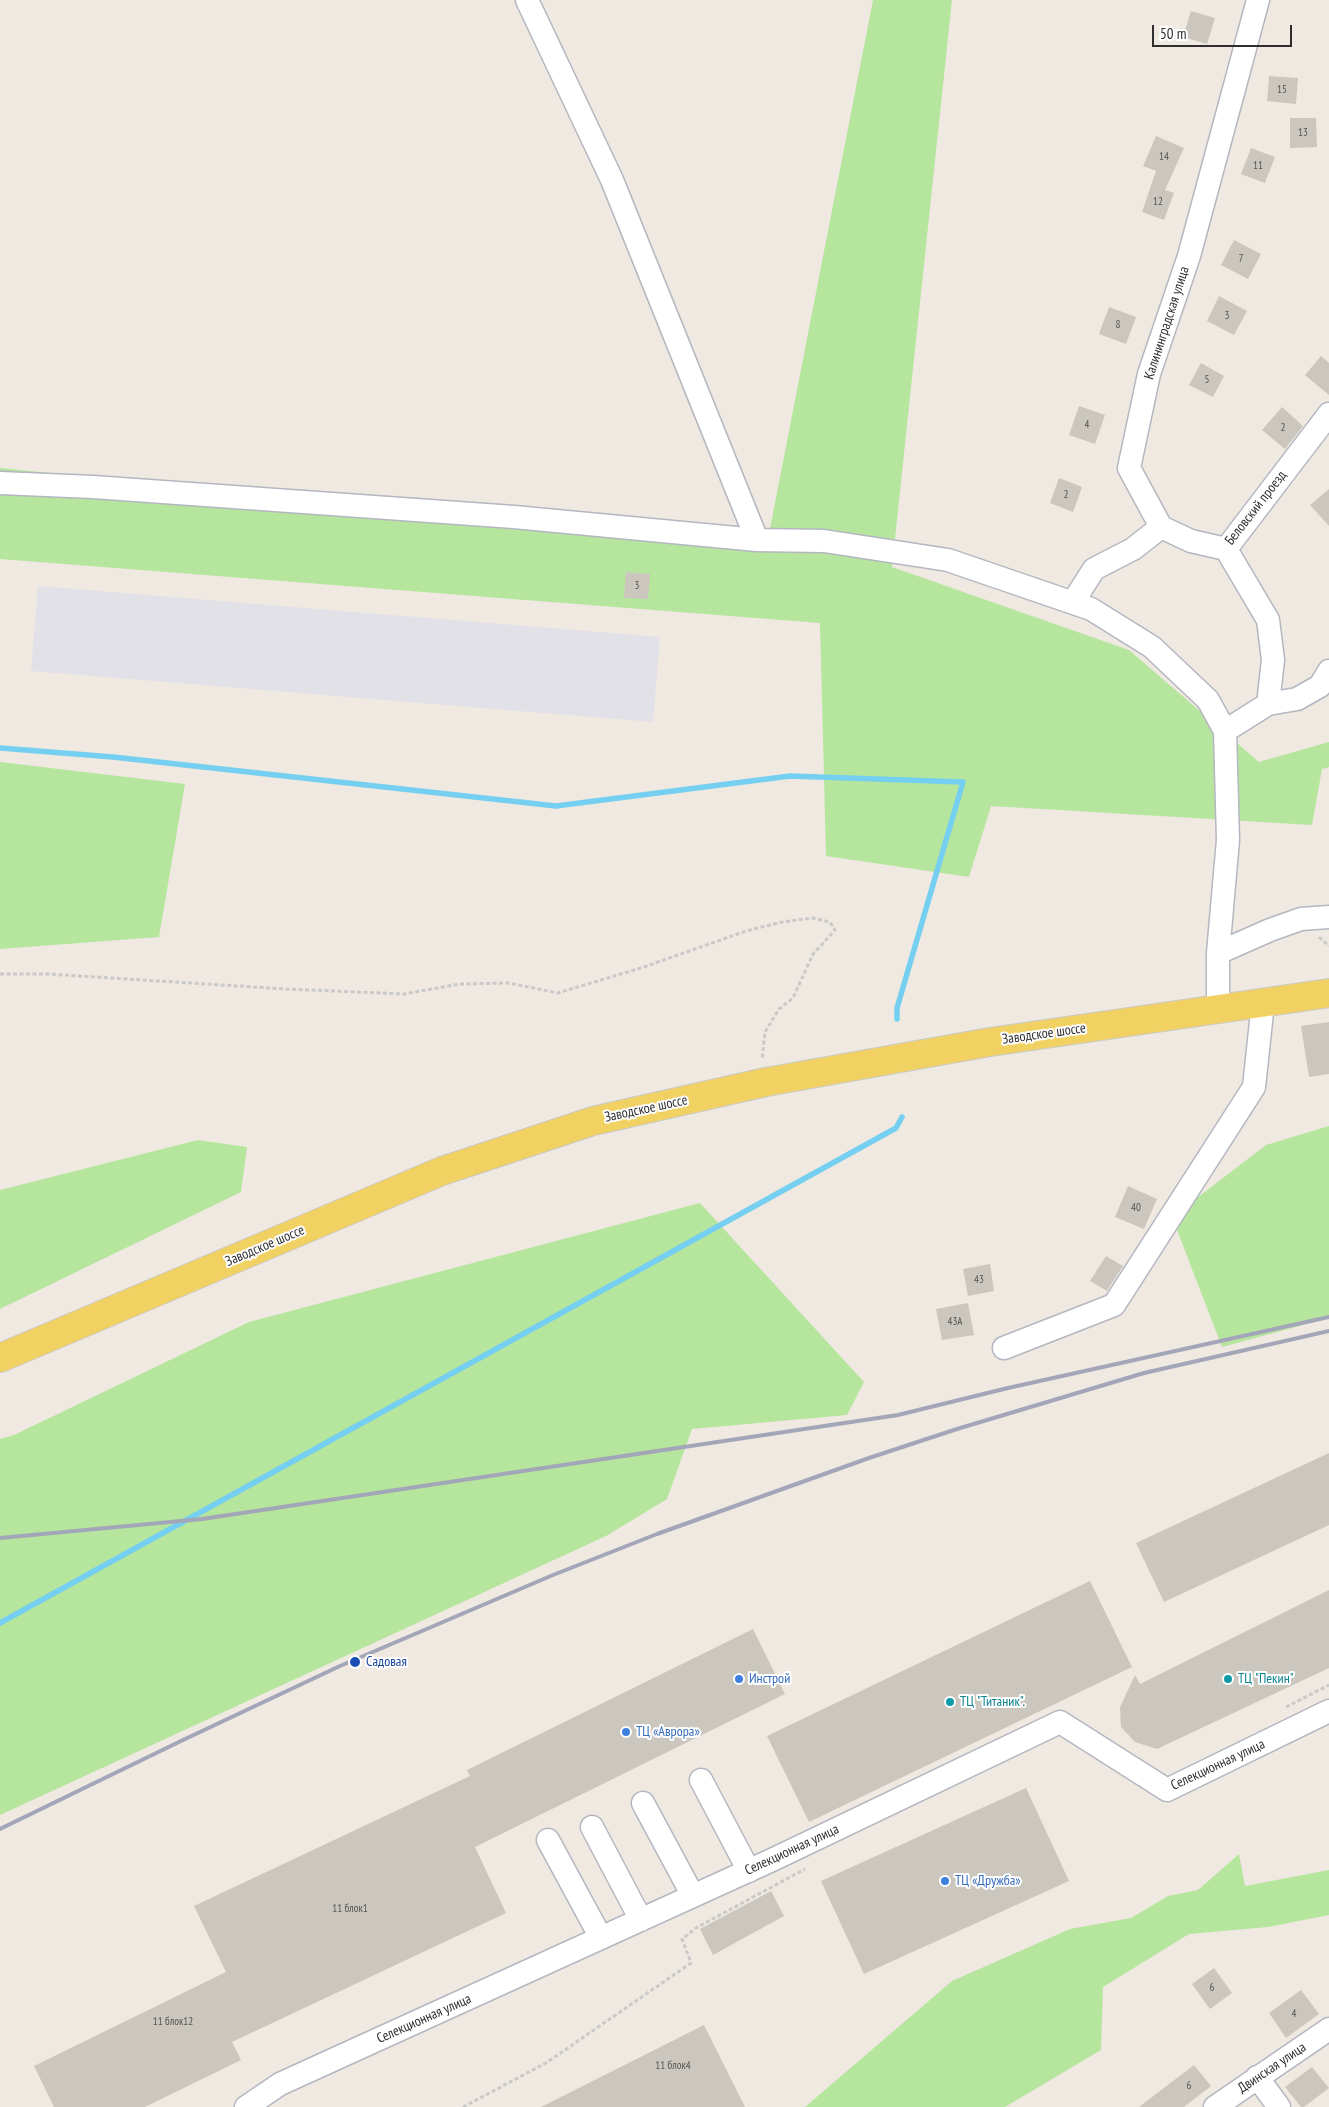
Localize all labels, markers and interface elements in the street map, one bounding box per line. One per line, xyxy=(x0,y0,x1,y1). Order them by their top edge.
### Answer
scale bar xyxy=(1154,15,1294,47)
text: 50 m xyxy=(1160,24,1186,43)
house number: 15 xyxy=(1277,83,1287,97)
house number: 13 xyxy=(1298,126,1308,140)
house number: 14 xyxy=(1159,150,1169,164)
house number: 11 xyxy=(1253,159,1263,173)
house number: 12 xyxy=(1153,195,1163,209)
house number: 7 xyxy=(1239,252,1243,266)
street label: Калининградская улица xyxy=(1141,264,1193,382)
house number: 3 xyxy=(1225,309,1229,323)
house number: 8 xyxy=(1116,318,1120,332)
house number: 5 xyxy=(1205,373,1209,387)
house number: 4 xyxy=(1085,418,1089,432)
house number: 2 xyxy=(1281,421,1285,435)
street label: Беловский проезд xyxy=(1222,467,1290,549)
house number: 2 xyxy=(1064,488,1068,502)
house number: 3 xyxy=(635,579,639,593)
street label: Заводское шоссе xyxy=(1001,1020,1087,1048)
street label: Заводское шоссе xyxy=(603,1092,689,1126)
house number: 40 xyxy=(1131,1201,1141,1215)
street label: Заводское шоссе xyxy=(223,1222,307,1270)
house number: 43 xyxy=(974,1273,984,1287)
house number: 43А xyxy=(947,1315,963,1329)
place label: Садовая xyxy=(366,1654,407,1670)
marker: Садовая xyxy=(348,1655,362,1669)
place label: Инстрой xyxy=(749,1671,790,1687)
place label: ТЦ "Пекин" xyxy=(1238,1671,1294,1687)
marker: Инстрой xyxy=(733,1673,745,1685)
marker: ТЦ "Пекин" xyxy=(1222,1673,1234,1685)
place label: ТЦ "Титаник". xyxy=(960,1694,1025,1710)
marker: ТЦ "Титаник". xyxy=(944,1696,956,1708)
place label: ТЦ «Аврора» xyxy=(636,1724,700,1740)
marker: ТЦ «Аврора» xyxy=(620,1726,632,1738)
street label: Селекционная улица xyxy=(1168,1736,1268,1794)
street label: Селекционная улица xyxy=(742,1821,842,1879)
place label: ТЦ «Дружба» xyxy=(955,1873,1021,1889)
marker: ТЦ «Дружба» xyxy=(939,1875,951,1887)
house number: 11 блок1 xyxy=(332,1902,368,1916)
house number: 6 xyxy=(1210,1981,1214,1995)
street label: Селекционная улица xyxy=(374,1991,474,2047)
house number: 4 xyxy=(1292,2007,1296,2021)
house number: 11 блок12 xyxy=(153,2015,193,2029)
street label: Двинская улица xyxy=(1235,2039,1309,2097)
house number: 11 блок4 xyxy=(655,2059,691,2073)
house number: 6 xyxy=(1187,2079,1191,2093)

